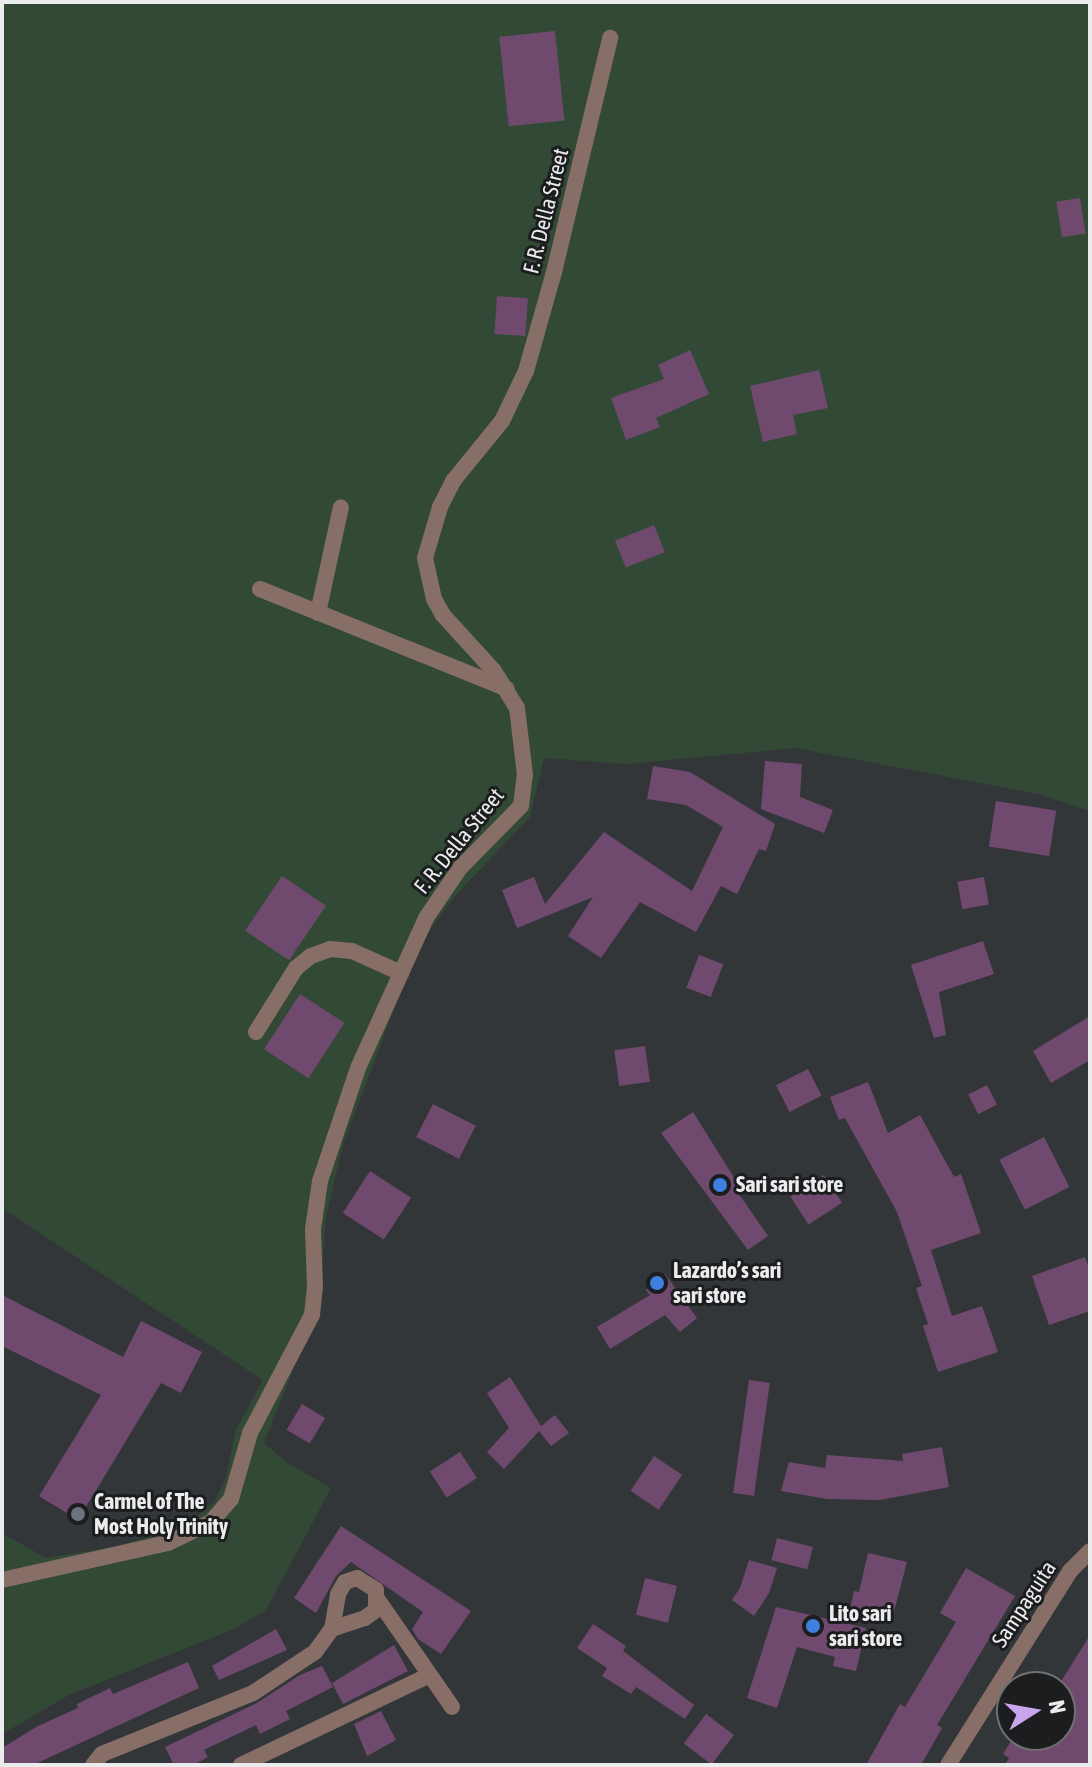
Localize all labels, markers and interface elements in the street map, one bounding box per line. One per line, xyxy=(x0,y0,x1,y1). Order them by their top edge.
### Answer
street label: F. R. Della Street xyxy=(518,146,574,276)
street label: F. R. Della Street xyxy=(408,783,510,899)
place label: Sari sari store xyxy=(736,1172,843,1198)
marker: Sari sari store xyxy=(711,1176,729,1194)
place label: Lazardo’s sari sari store xyxy=(673,1257,781,1308)
marker: Lazardo’s sari sari store xyxy=(648,1274,666,1292)
place label: Carmel of The Most Holy Trinity xyxy=(94,1488,228,1540)
marker: Carmel of The Most Holy Trinity xyxy=(69,1505,87,1523)
street label: Sampaguita xyxy=(986,1556,1062,1652)
place label: Lito sari sari store xyxy=(829,1600,902,1652)
marker: Lito sari sari store xyxy=(804,1617,822,1635)
north arrow xyxy=(996,1671,1076,1751)
text: N xyxy=(1044,1698,1072,1716)

